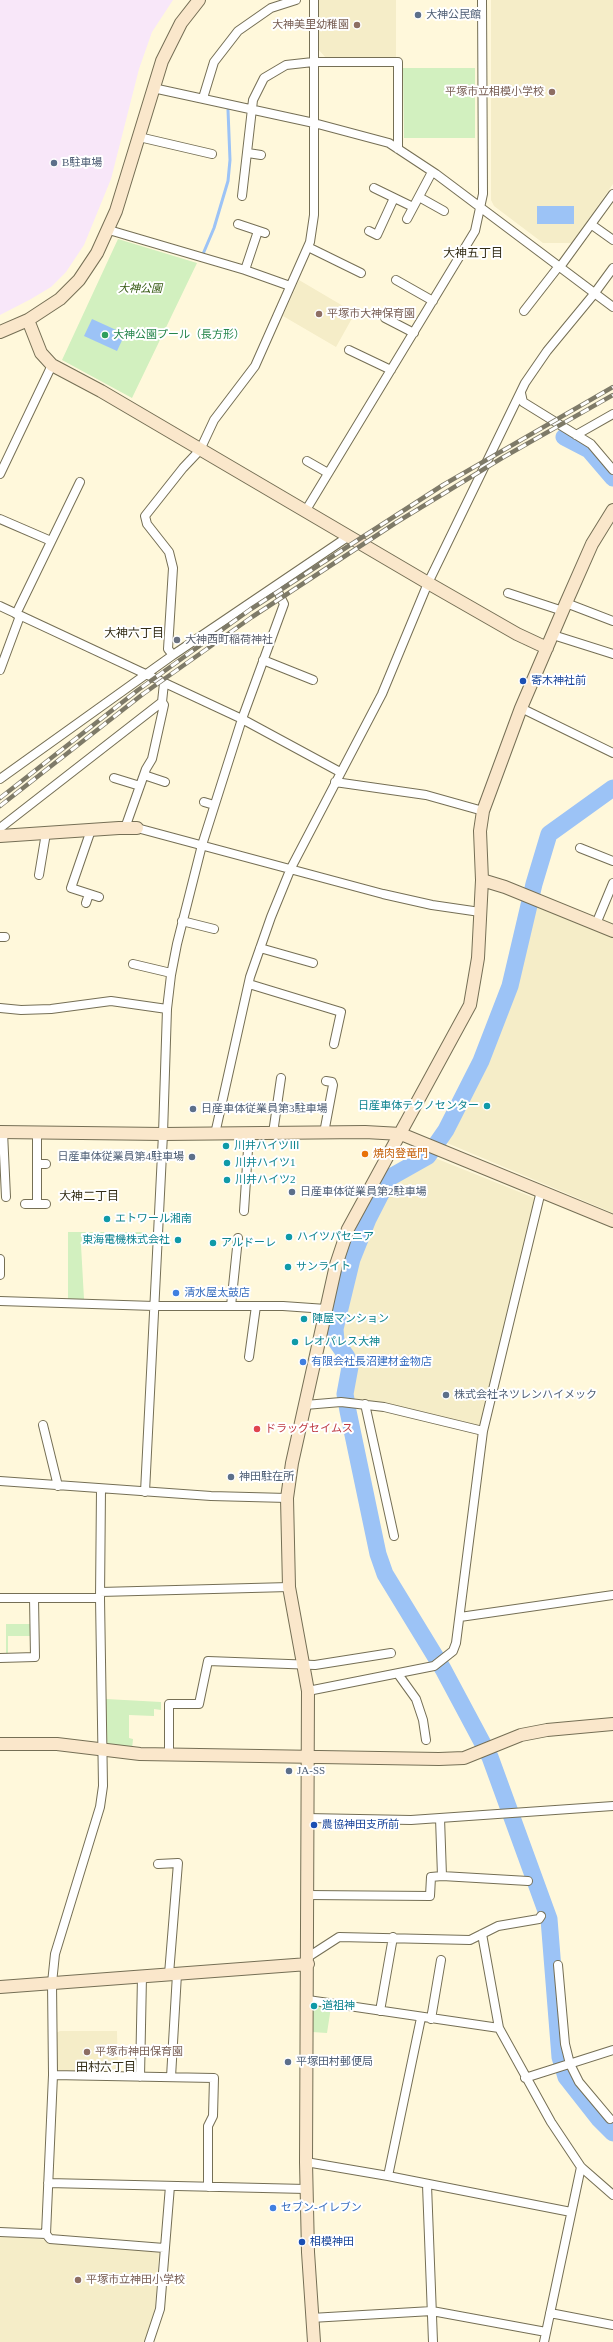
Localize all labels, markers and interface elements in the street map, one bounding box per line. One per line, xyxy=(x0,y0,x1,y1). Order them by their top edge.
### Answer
place label: 大神公民館 xyxy=(426,8,481,22)
marker: 大神公民館 xyxy=(413,10,423,20)
place label: 大神美里幼稚園 xyxy=(272,18,349,32)
marker: 大神美里幼稚園 xyxy=(352,20,362,30)
place label: 平塚市立相模小学校 xyxy=(445,85,544,99)
marker: 平塚市立相模小学校 xyxy=(547,87,557,97)
place label: B駐車場 xyxy=(62,156,102,170)
marker: B駐車場 xyxy=(49,158,59,168)
district label: 大神五丁目 xyxy=(443,247,503,261)
park label: 大神公園 xyxy=(118,282,162,296)
place label: 平塚市大神保育園 xyxy=(327,307,415,321)
marker: 平塚市大神保育園 xyxy=(314,309,324,319)
place label: 大神公園プール（長方形） xyxy=(113,328,245,342)
marker: 大神公園プール（長方形） xyxy=(100,330,110,340)
district label: 大神六丁目 xyxy=(104,627,164,641)
place label: 大神西町稲荷神社 xyxy=(185,633,273,647)
marker: 大神西町稲荷神社 xyxy=(172,635,182,645)
place label: 寄木神社前 xyxy=(531,674,586,688)
marker: 寄木神社前 xyxy=(518,676,528,686)
place label: 日産車体テクノセンター xyxy=(358,1099,479,1113)
marker: 日産車体テクノセンター xyxy=(482,1101,492,1111)
place label: 日産車体従業員第3駐車場 xyxy=(201,1102,327,1116)
marker: 日産車体従業員第3駐車場 xyxy=(188,1104,198,1114)
place label: 川井ハイツⅢ xyxy=(234,1139,300,1153)
marker: 川井ハイツⅢ xyxy=(221,1141,231,1151)
place label: 焼肉登竜門 xyxy=(373,1147,428,1161)
marker: 焼肉登竜門 xyxy=(360,1149,370,1159)
place label: 日産車体従業員第4駐車場 xyxy=(58,1150,184,1164)
marker: 日産車体従業員第4駐車場 xyxy=(187,1152,197,1162)
place label: 川井ハイツ1 xyxy=(235,1156,295,1170)
marker: 川井ハイツ1 xyxy=(222,1158,232,1168)
place label: 川井ハイツ2 xyxy=(235,1173,295,1187)
marker: 川井ハイツ2 xyxy=(222,1175,232,1185)
place label: 日産車体従業員第2駐車場 xyxy=(300,1185,426,1199)
marker: 日産車体従業員第2駐車場 xyxy=(287,1187,297,1197)
district label: 大神二丁目 xyxy=(59,1190,119,1204)
place label: エトワール湘南 xyxy=(115,1212,192,1226)
marker: エトワール湘南 xyxy=(102,1214,112,1224)
place label: ハイツパセニア xyxy=(297,1230,374,1244)
marker: ハイツパセニア xyxy=(284,1232,294,1242)
place label: 東海電機株式会社 xyxy=(82,1233,170,1247)
marker: 東海電機株式会社 xyxy=(173,1235,183,1245)
place label: アルドーレ xyxy=(221,1236,276,1250)
marker: アルドーレ xyxy=(208,1238,218,1248)
place label: サンライト xyxy=(296,1260,351,1274)
marker: サンライト xyxy=(283,1262,293,1272)
place label: 清水屋太鼓店 xyxy=(184,1286,250,1300)
marker: 清水屋太鼓店 xyxy=(171,1288,181,1298)
place label: 陣屋マンション xyxy=(312,1312,389,1326)
marker: 陣屋マンション xyxy=(299,1314,309,1324)
place label: レオパレス大神 xyxy=(303,1335,380,1349)
marker: レオパレス大神 xyxy=(290,1337,300,1347)
place label: 有限会社長沼建材金物店 xyxy=(311,1355,432,1369)
marker: 有限会社長沼建材金物店 xyxy=(298,1357,308,1367)
place label: 株式会社ネツレンハイメック xyxy=(454,1388,597,1402)
marker: 株式会社ネツレンハイメック xyxy=(441,1390,451,1400)
place label: ドラッグセイムス xyxy=(265,1422,353,1436)
marker: ドラッグセイムス xyxy=(252,1424,262,1434)
place label: 神田駐在所 xyxy=(239,1470,294,1484)
marker: 神田駐在所 xyxy=(226,1472,236,1482)
place label: JA-SS xyxy=(297,1764,325,1778)
marker: JA-SS xyxy=(284,1766,294,1776)
place label: 農協神田支所前 xyxy=(322,1818,399,1832)
marker: 農協神田支所前 xyxy=(309,1820,319,1830)
place label: 道祖神 xyxy=(322,1999,355,2013)
marker: 道祖神 xyxy=(309,2001,319,2011)
place label: 平塚市神田保育園 xyxy=(95,2045,183,2059)
marker: 平塚市神田保育園 xyxy=(82,2047,92,2057)
place label: 平塚田村郵便局 xyxy=(296,2055,373,2069)
marker: 平塚田村郵便局 xyxy=(283,2057,293,2067)
district label: 田村六丁目 xyxy=(76,2061,136,2075)
place label: セブン-イレブン xyxy=(281,2201,362,2215)
marker: セブン-イレブン xyxy=(268,2203,278,2213)
place label: 相模神田 xyxy=(310,2235,354,2249)
marker: 相模神田 xyxy=(297,2237,307,2247)
place label: 平塚市立神田小学校 xyxy=(86,2273,185,2287)
marker: 平塚市立神田小学校 xyxy=(73,2275,83,2285)

